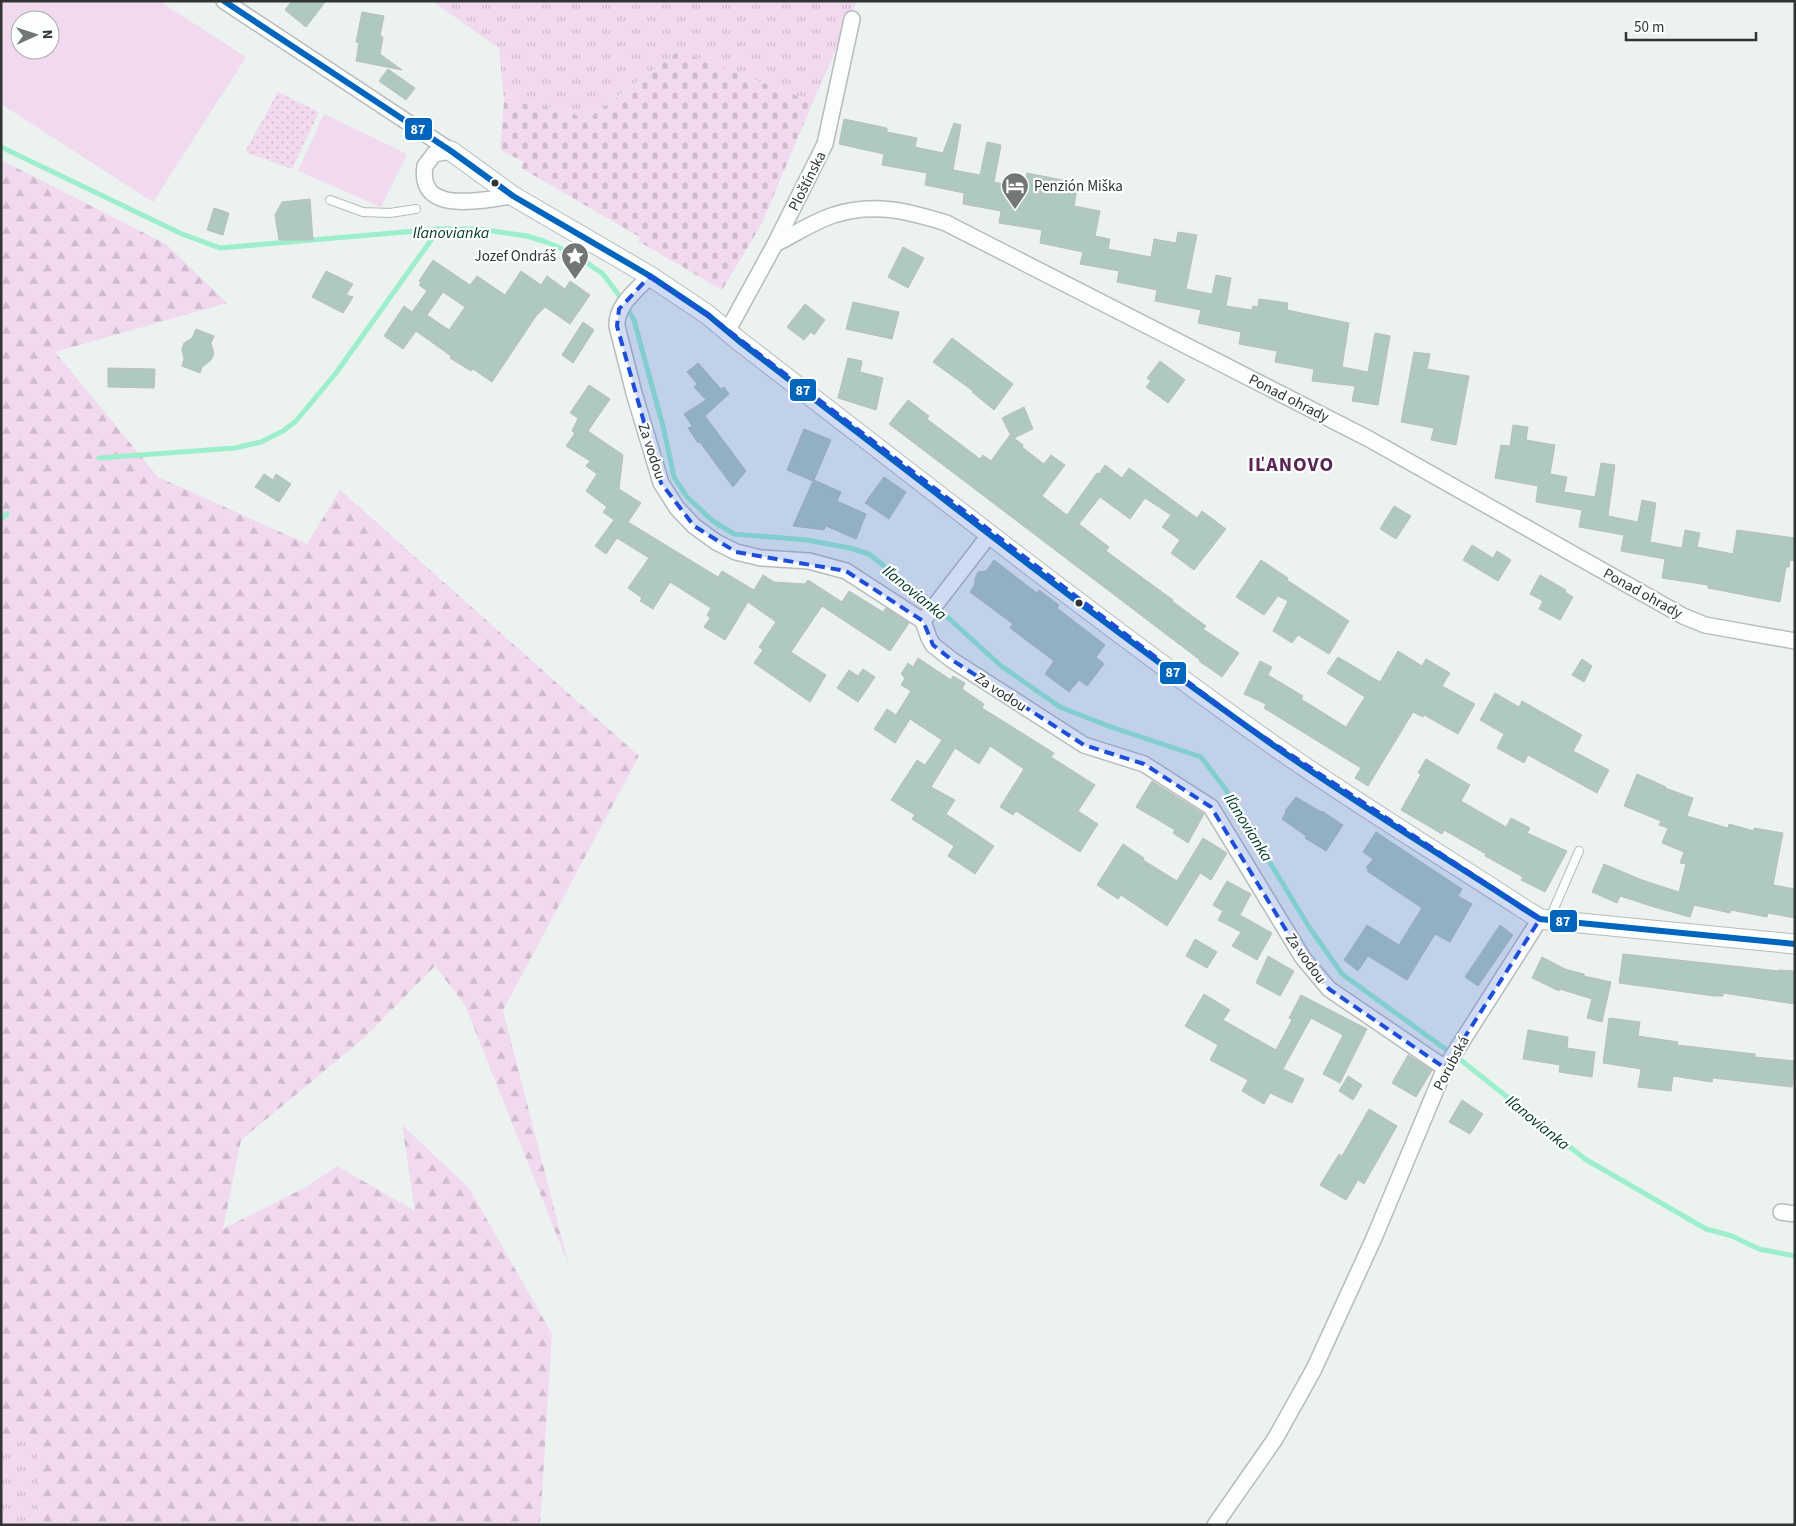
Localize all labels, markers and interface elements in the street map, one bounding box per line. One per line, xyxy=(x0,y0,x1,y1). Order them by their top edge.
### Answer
north arrow xyxy=(10,10,60,60)
scale bar xyxy=(1626,10,1756,42)
text: 50 m xyxy=(1634,17,1664,38)
text: N xyxy=(37,29,57,40)
line badge: 87 xyxy=(404,117,433,141)
text: 87 xyxy=(411,120,425,140)
street label: Ploštínska xyxy=(783,148,831,215)
hotel icon: Penzión Miška xyxy=(1000,171,1030,210)
place label: Penzión Miška xyxy=(1034,176,1123,197)
unlabelled marker xyxy=(490,178,500,188)
water label: Iľanovianka xyxy=(413,222,490,244)
place icon: Jozef Ondráš xyxy=(560,241,590,280)
place label: Jozef Ondráš xyxy=(475,246,556,267)
street label: Ponad ohrady xyxy=(1245,369,1332,428)
line badge: 87 xyxy=(789,378,817,402)
text: 87 xyxy=(796,381,810,401)
street label: Za vodou xyxy=(633,420,670,482)
district label: IĽANOVO xyxy=(1248,451,1334,479)
water label: Iľanovianka xyxy=(878,560,951,626)
street label: Ponad ohrady xyxy=(1599,563,1686,624)
unlabelled marker xyxy=(1074,598,1084,608)
line badge: 87 xyxy=(1159,661,1187,685)
text: 87 xyxy=(1166,663,1180,683)
street label: Za vodou xyxy=(971,668,1031,717)
water label: Iľanovianka xyxy=(1218,789,1278,866)
line badge: 87 xyxy=(1549,909,1578,933)
text: 87 xyxy=(1556,912,1570,932)
street label: Za vodou xyxy=(1280,929,1331,988)
street label: Porubská xyxy=(1428,1032,1475,1094)
water label: Iľanovianka xyxy=(1501,1090,1574,1156)

